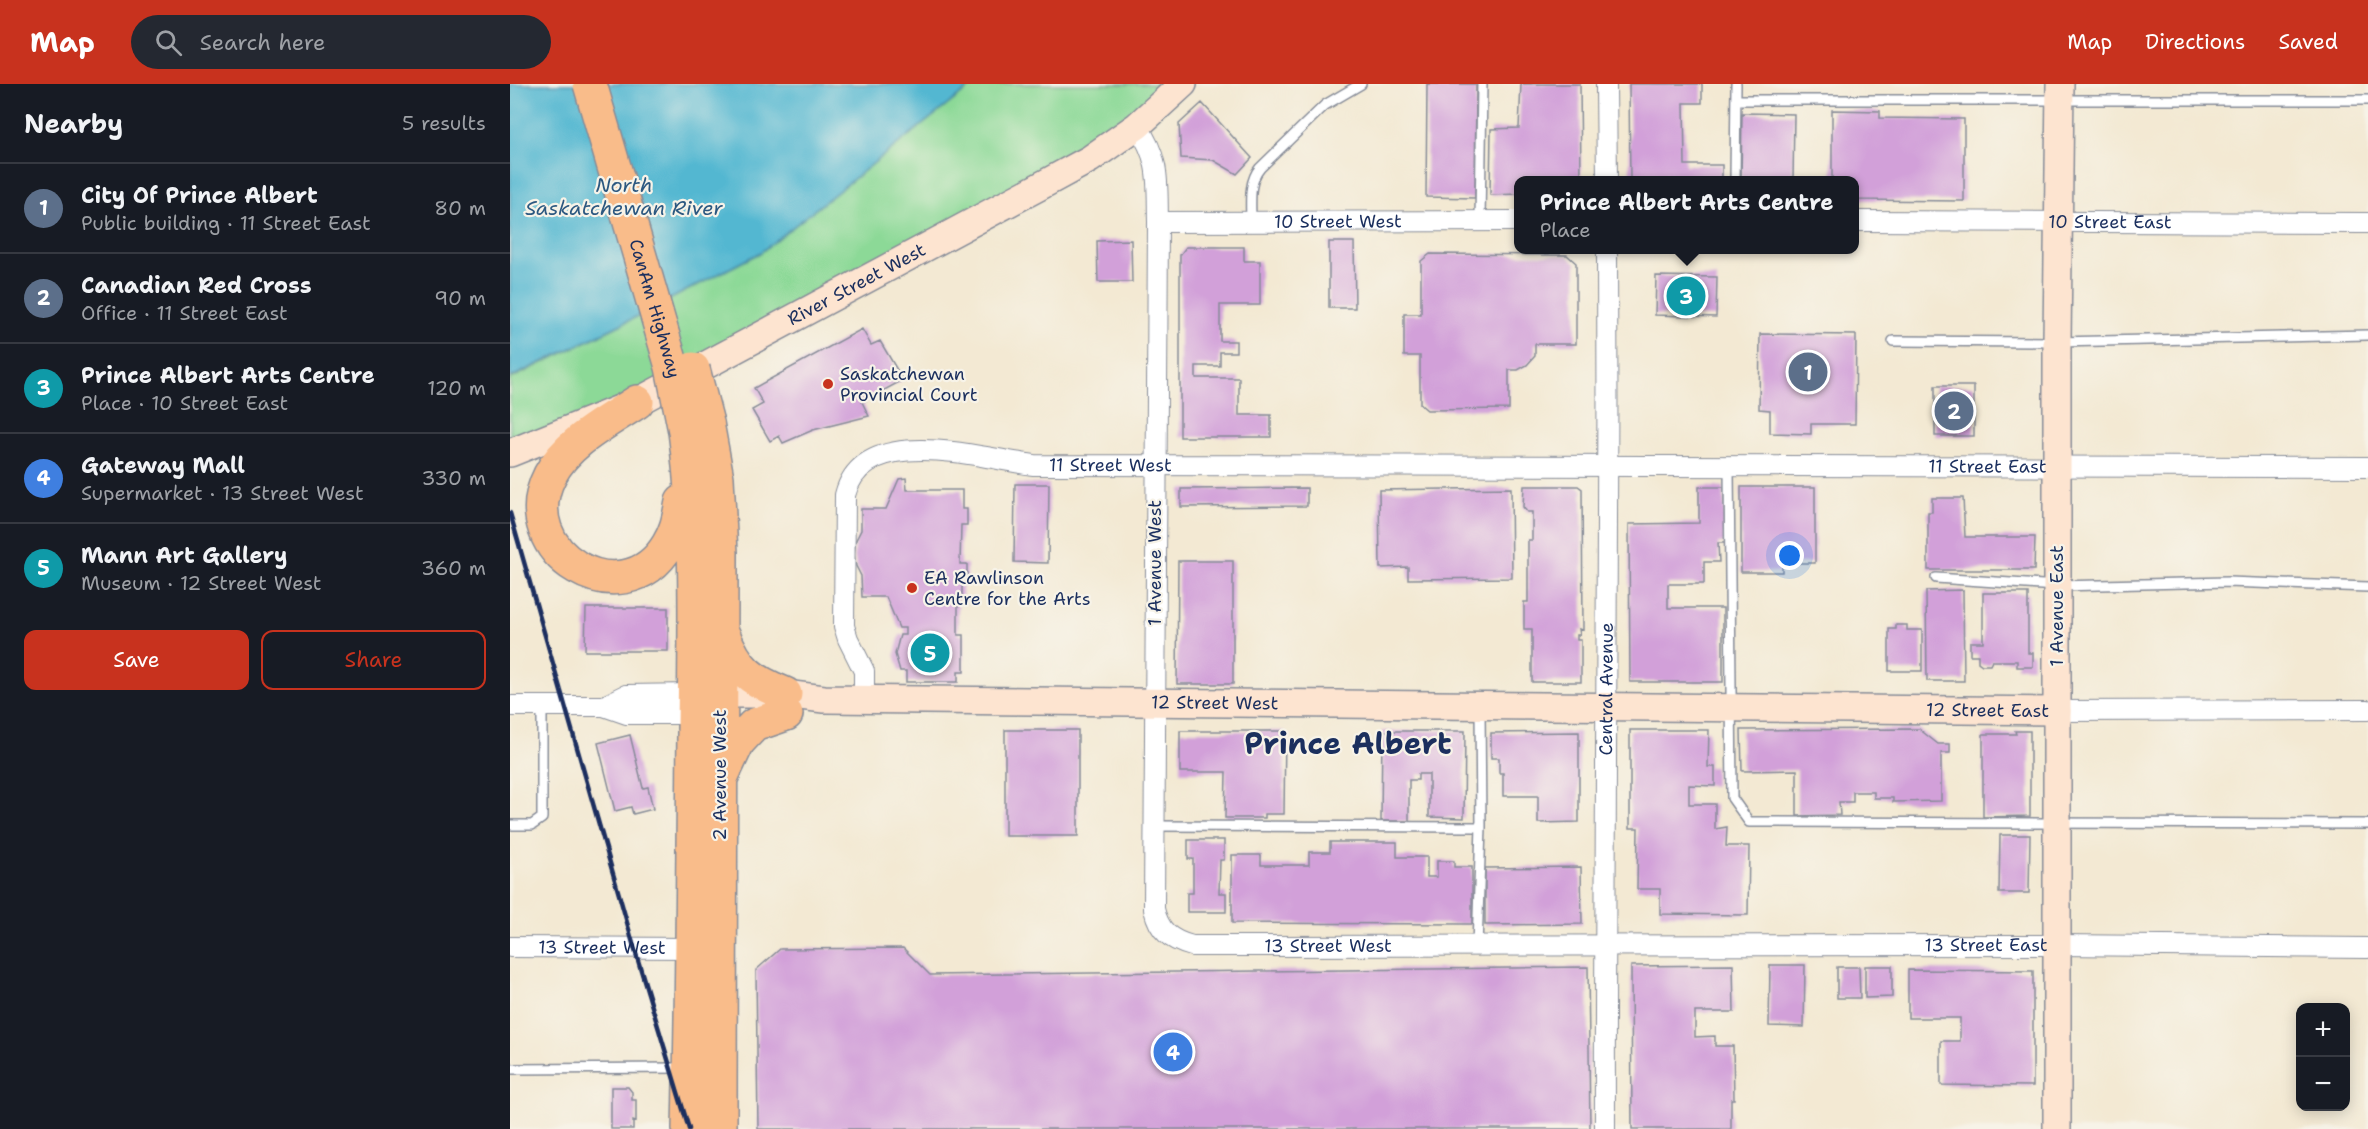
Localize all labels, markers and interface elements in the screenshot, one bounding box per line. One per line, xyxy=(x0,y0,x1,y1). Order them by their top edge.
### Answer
search box xyxy=(131,15,551,69)
text: Map xyxy=(30,23,95,61)
icon: search xyxy=(152,26,185,59)
text: Search here xyxy=(200,28,325,57)
text: Map xyxy=(2067,28,2112,56)
text: Directions xyxy=(2145,28,2245,56)
text: Saved xyxy=(2278,28,2338,56)
text: Nearby xyxy=(24,106,123,141)
text: 5 results xyxy=(402,110,486,136)
water label: North Saskatchewan River xyxy=(525,172,723,221)
popup xyxy=(1514,176,1859,254)
text: City Of Prince Albert xyxy=(81,181,318,210)
text: Prince Albert Arts Centre xyxy=(1540,188,1833,217)
text: 1 xyxy=(39,195,48,221)
text: 80 m xyxy=(434,195,486,221)
street label: 10 Street West xyxy=(1274,209,1402,234)
text: Public building · 11 Street East xyxy=(81,210,371,236)
street label: 10 Street East xyxy=(2048,210,2172,234)
text: Place xyxy=(1540,217,1591,243)
street label: CanAm Highway xyxy=(624,236,686,380)
street label: River Street West xyxy=(783,238,930,331)
text: Canadian Red Cross xyxy=(81,271,312,300)
pin: 3 xyxy=(1666,274,1706,318)
text: 2 xyxy=(37,285,51,311)
text: 90 m xyxy=(434,285,486,311)
text: Office · 11 Street East xyxy=(81,300,288,326)
pin: 1 xyxy=(1788,350,1828,394)
text: Prince Albert Arts Centre xyxy=(81,361,375,390)
place label: Saskatchewan Provincial Court xyxy=(840,362,978,407)
text: 3 xyxy=(37,375,51,401)
text: 120 m xyxy=(427,375,486,401)
marker: Saskatchewan Provincial Court xyxy=(821,377,835,391)
pin: 2 xyxy=(1934,388,1974,434)
text: Place · 10 Street East xyxy=(81,390,288,416)
text: Gateway Mall xyxy=(81,451,245,480)
street label: 11 Street West xyxy=(1049,453,1172,477)
street label: 11 Street East xyxy=(1928,454,2047,479)
text: 4 xyxy=(37,465,51,491)
text: 330 m xyxy=(422,465,486,491)
text: Supermarket · 13 Street West xyxy=(81,480,364,506)
street label: 1 Avenue West xyxy=(1143,500,1167,626)
text: Mann Art Gallery xyxy=(81,541,287,570)
your location xyxy=(1775,541,1804,570)
street label: 1 Avenue East xyxy=(2045,545,2069,667)
text: 5 xyxy=(37,555,50,581)
text: 360 m xyxy=(421,555,486,581)
place label: EA Rawlinson Centre for the Arts xyxy=(924,566,1091,611)
text: Museum · 12 Street West xyxy=(81,570,322,596)
marker: EA Rawlinson Centre for the Arts xyxy=(905,581,919,595)
street label: Central Avenue xyxy=(1594,623,1619,755)
button: Save xyxy=(24,630,249,690)
button: Share xyxy=(261,630,486,690)
pin: 5 xyxy=(910,630,950,676)
street label: 12 Street West xyxy=(1151,690,1279,715)
street label: 12 Street East xyxy=(1926,698,2049,723)
street label: 2 Avenue West xyxy=(708,709,732,841)
district label: Prince Albert xyxy=(1244,723,1452,764)
street label: 13 Street East xyxy=(1925,933,2048,957)
street label: 13 Street West xyxy=(1264,934,1392,958)
street label: 13 Street West xyxy=(538,935,666,960)
map controls xyxy=(2296,1003,2350,1111)
button: + xyxy=(2296,1003,2350,1057)
pin: 4 xyxy=(1154,1030,1192,1074)
button: − xyxy=(2296,1057,2350,1111)

